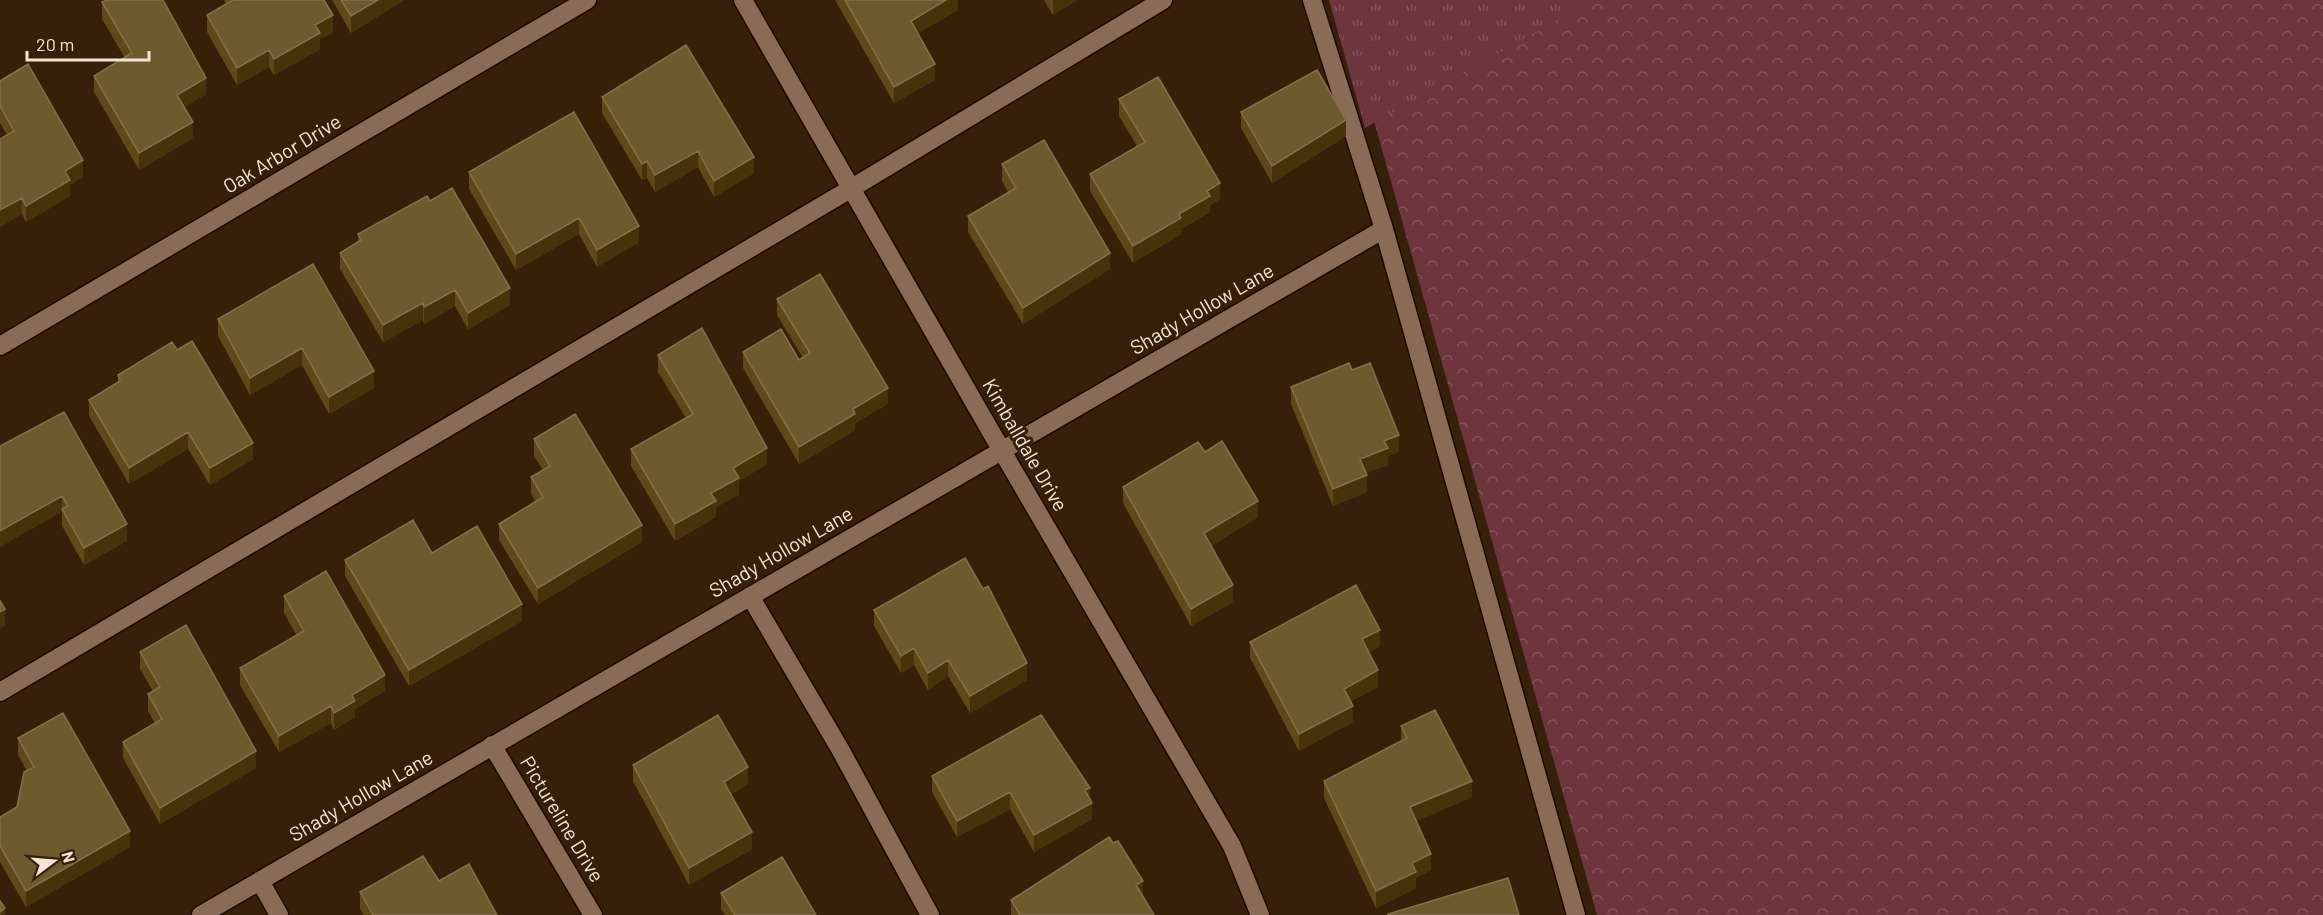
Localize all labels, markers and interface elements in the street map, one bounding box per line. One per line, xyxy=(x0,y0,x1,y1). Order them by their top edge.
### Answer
scale bar xyxy=(27,24,148,62)
text: 20 m xyxy=(36,33,74,55)
street label: Oak Arbor Drive xyxy=(218,108,345,198)
street label: Shady Hollow Lane xyxy=(1125,257,1278,359)
street label: Kimballdale Drive xyxy=(978,374,1074,515)
street label: Shady Hollow Lane xyxy=(704,500,857,602)
street label: Shady Hollow Lane xyxy=(284,744,437,846)
street label: Pictureline Drive xyxy=(516,751,610,886)
north arrow xyxy=(24,831,84,891)
text: N xyxy=(58,849,79,864)

